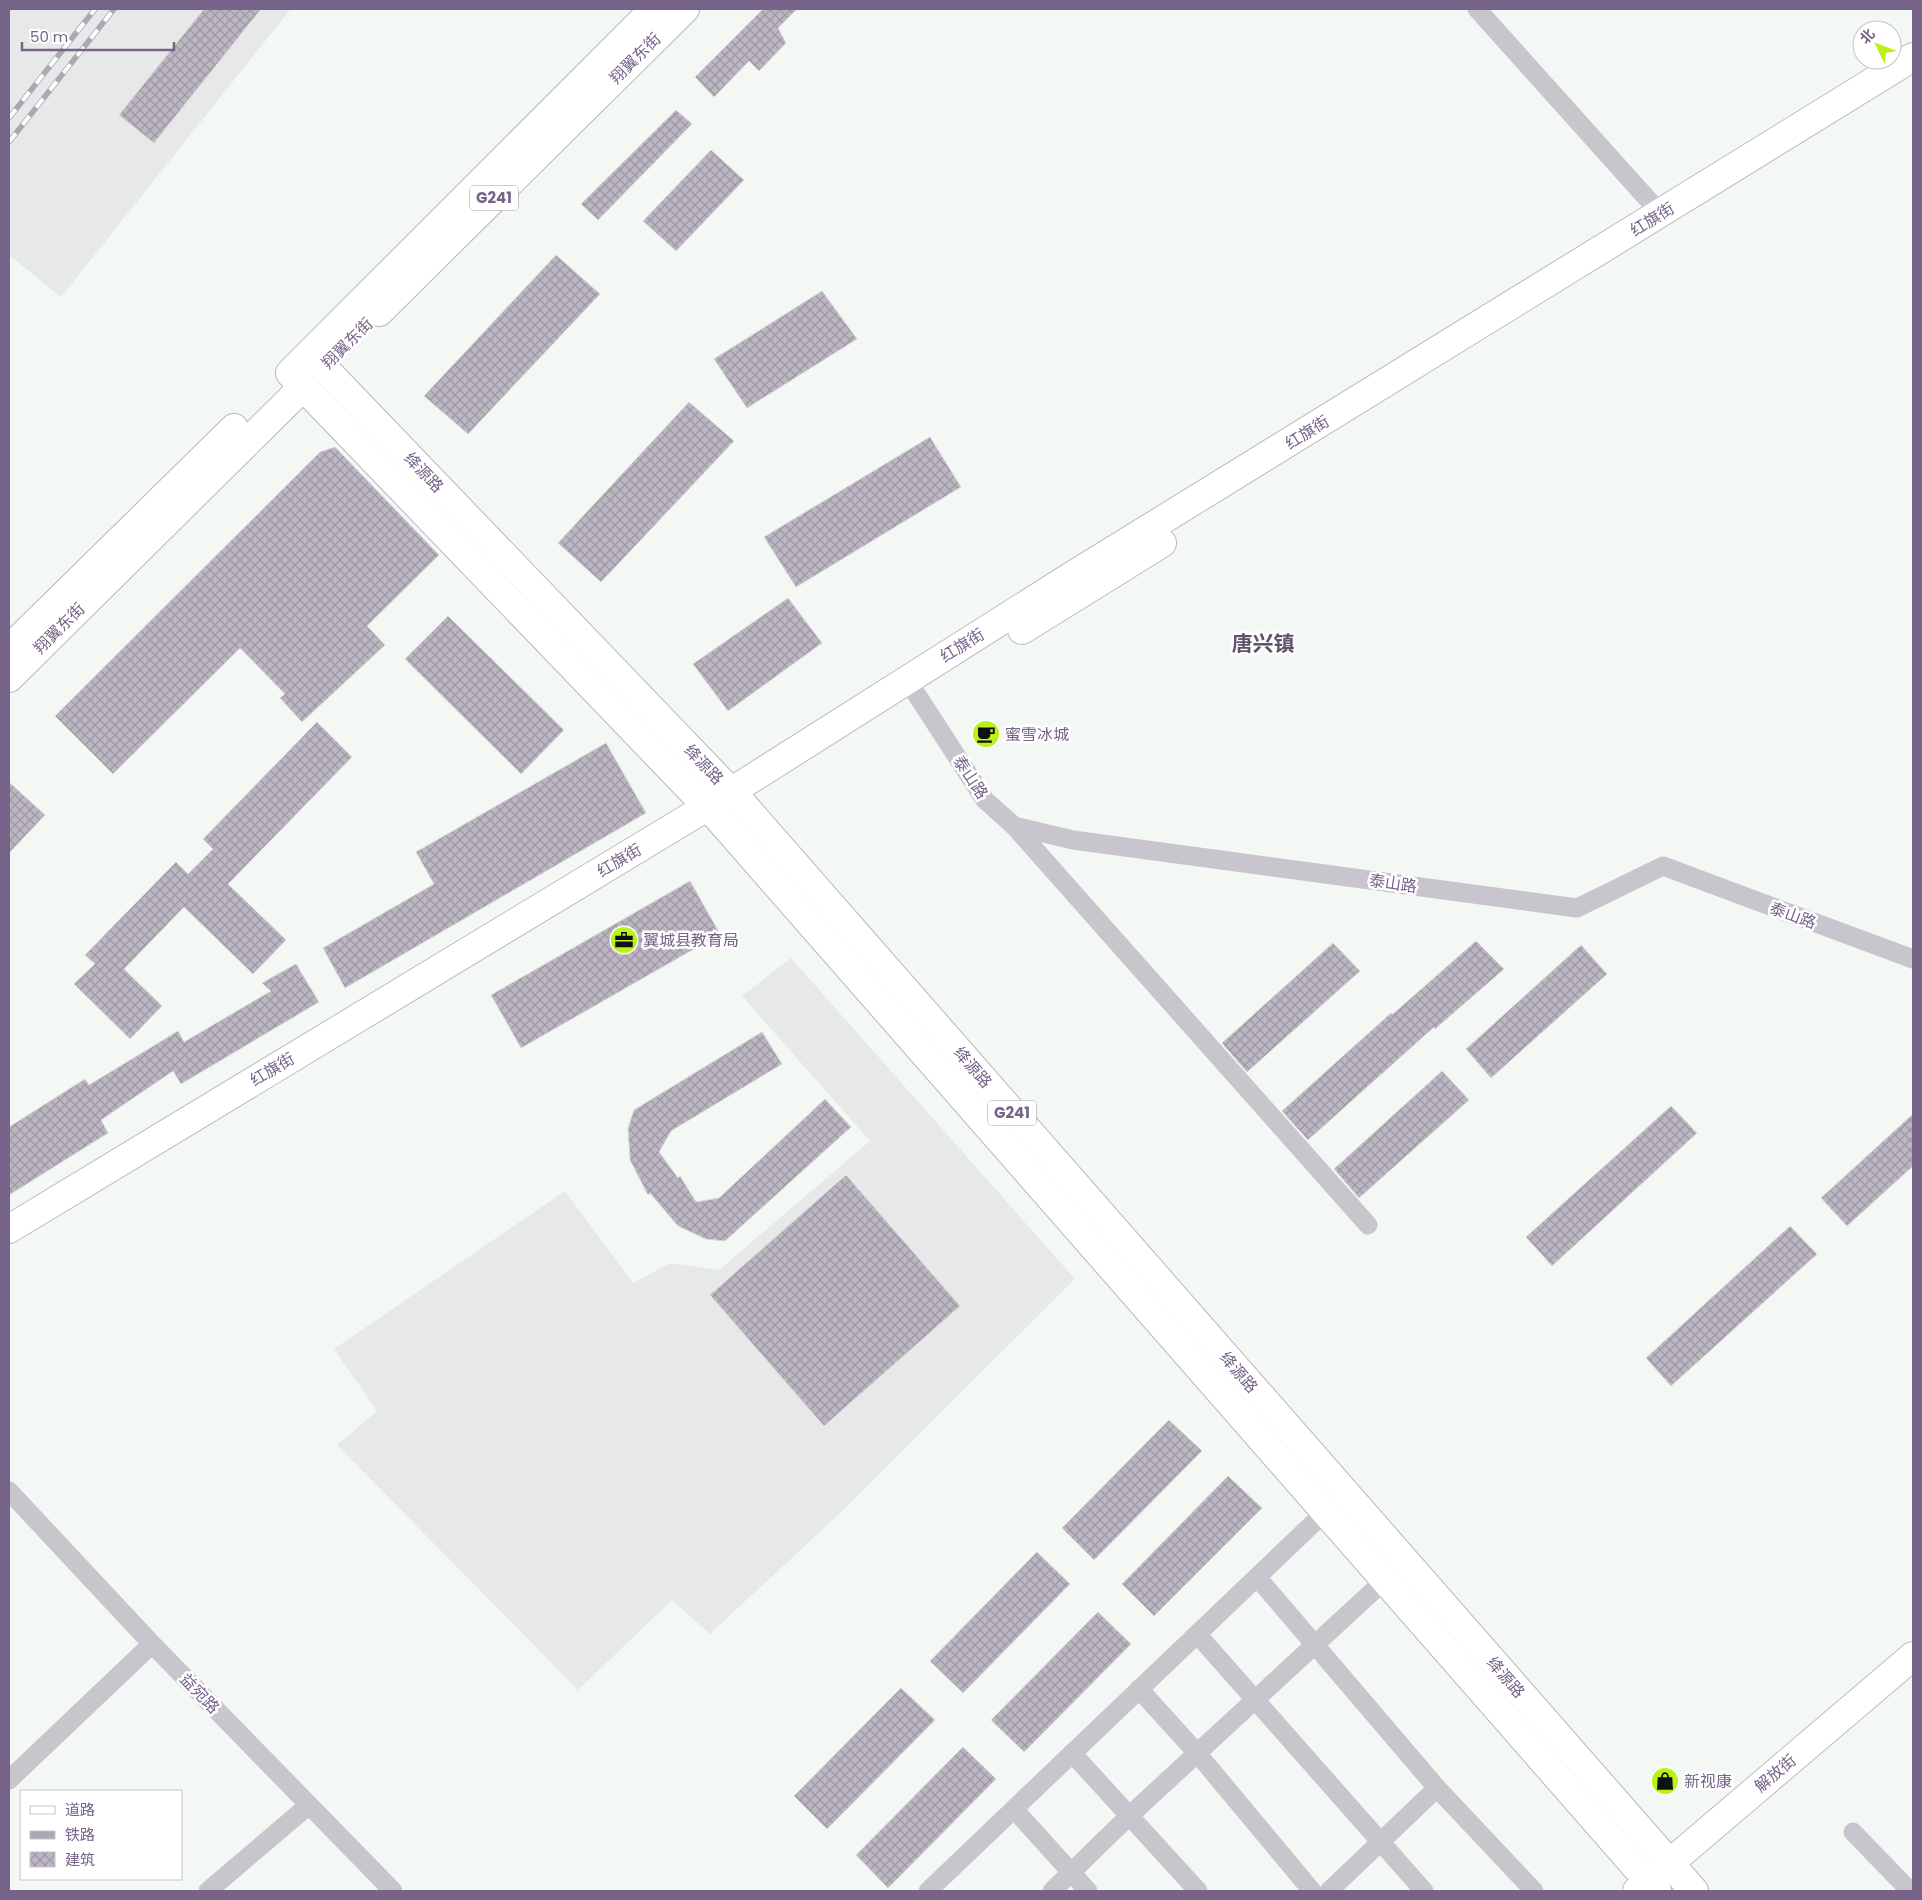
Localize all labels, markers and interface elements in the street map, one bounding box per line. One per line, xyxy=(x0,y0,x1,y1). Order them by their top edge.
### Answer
scale bar xyxy=(22,20,175,52)
north arrow xyxy=(1852,20,1902,70)
text: 北 xyxy=(1855,24,1879,48)
text: 50 m xyxy=(30,26,68,47)
street label: 翔翼东街 xyxy=(605,28,666,89)
road number: G241 xyxy=(470,186,518,210)
street label: 红旗街 xyxy=(1626,197,1679,242)
street label: 翔翼东街 xyxy=(317,313,378,374)
street label: 红旗街 xyxy=(1281,410,1334,455)
street label: 绛源路 xyxy=(399,447,449,498)
street label: 翔翼东街 xyxy=(29,598,90,659)
street label: 红旗街 xyxy=(936,623,989,668)
district label: 唐兴镇 xyxy=(1232,629,1295,658)
cafe icon: 蜜雪冰城 xyxy=(971,719,1001,749)
place label: 蜜雪冰城 xyxy=(1005,723,1069,746)
street label: 绛源路 xyxy=(679,739,729,790)
street label: 泰山路 xyxy=(948,751,994,804)
street label: 红旗街 xyxy=(593,838,646,883)
street label: 泰山路 xyxy=(1368,869,1418,898)
street label: 泰山路 xyxy=(1766,896,1819,934)
office icon: 翼城县教育局 xyxy=(609,925,639,955)
place label: 翼城县教育局 xyxy=(643,929,739,952)
street label: 绛源路 xyxy=(948,1042,997,1093)
street label: 红旗街 xyxy=(246,1047,299,1092)
road number: G241 xyxy=(988,1100,1036,1126)
street label: 绛源路 xyxy=(1214,1347,1263,1398)
street label: 绛源路 xyxy=(1481,1652,1530,1703)
street label: 益宛路 xyxy=(175,1668,225,1719)
street label: 解放街 xyxy=(1750,1749,1801,1798)
shop icon: 新视康 xyxy=(1650,1766,1680,1796)
place label: 新视康 xyxy=(1684,1770,1732,1793)
legend xyxy=(20,1790,182,1880)
text: 道路 xyxy=(65,1799,95,1820)
text: 铁路 xyxy=(65,1824,95,1845)
text: 建筑 xyxy=(65,1849,95,1870)

